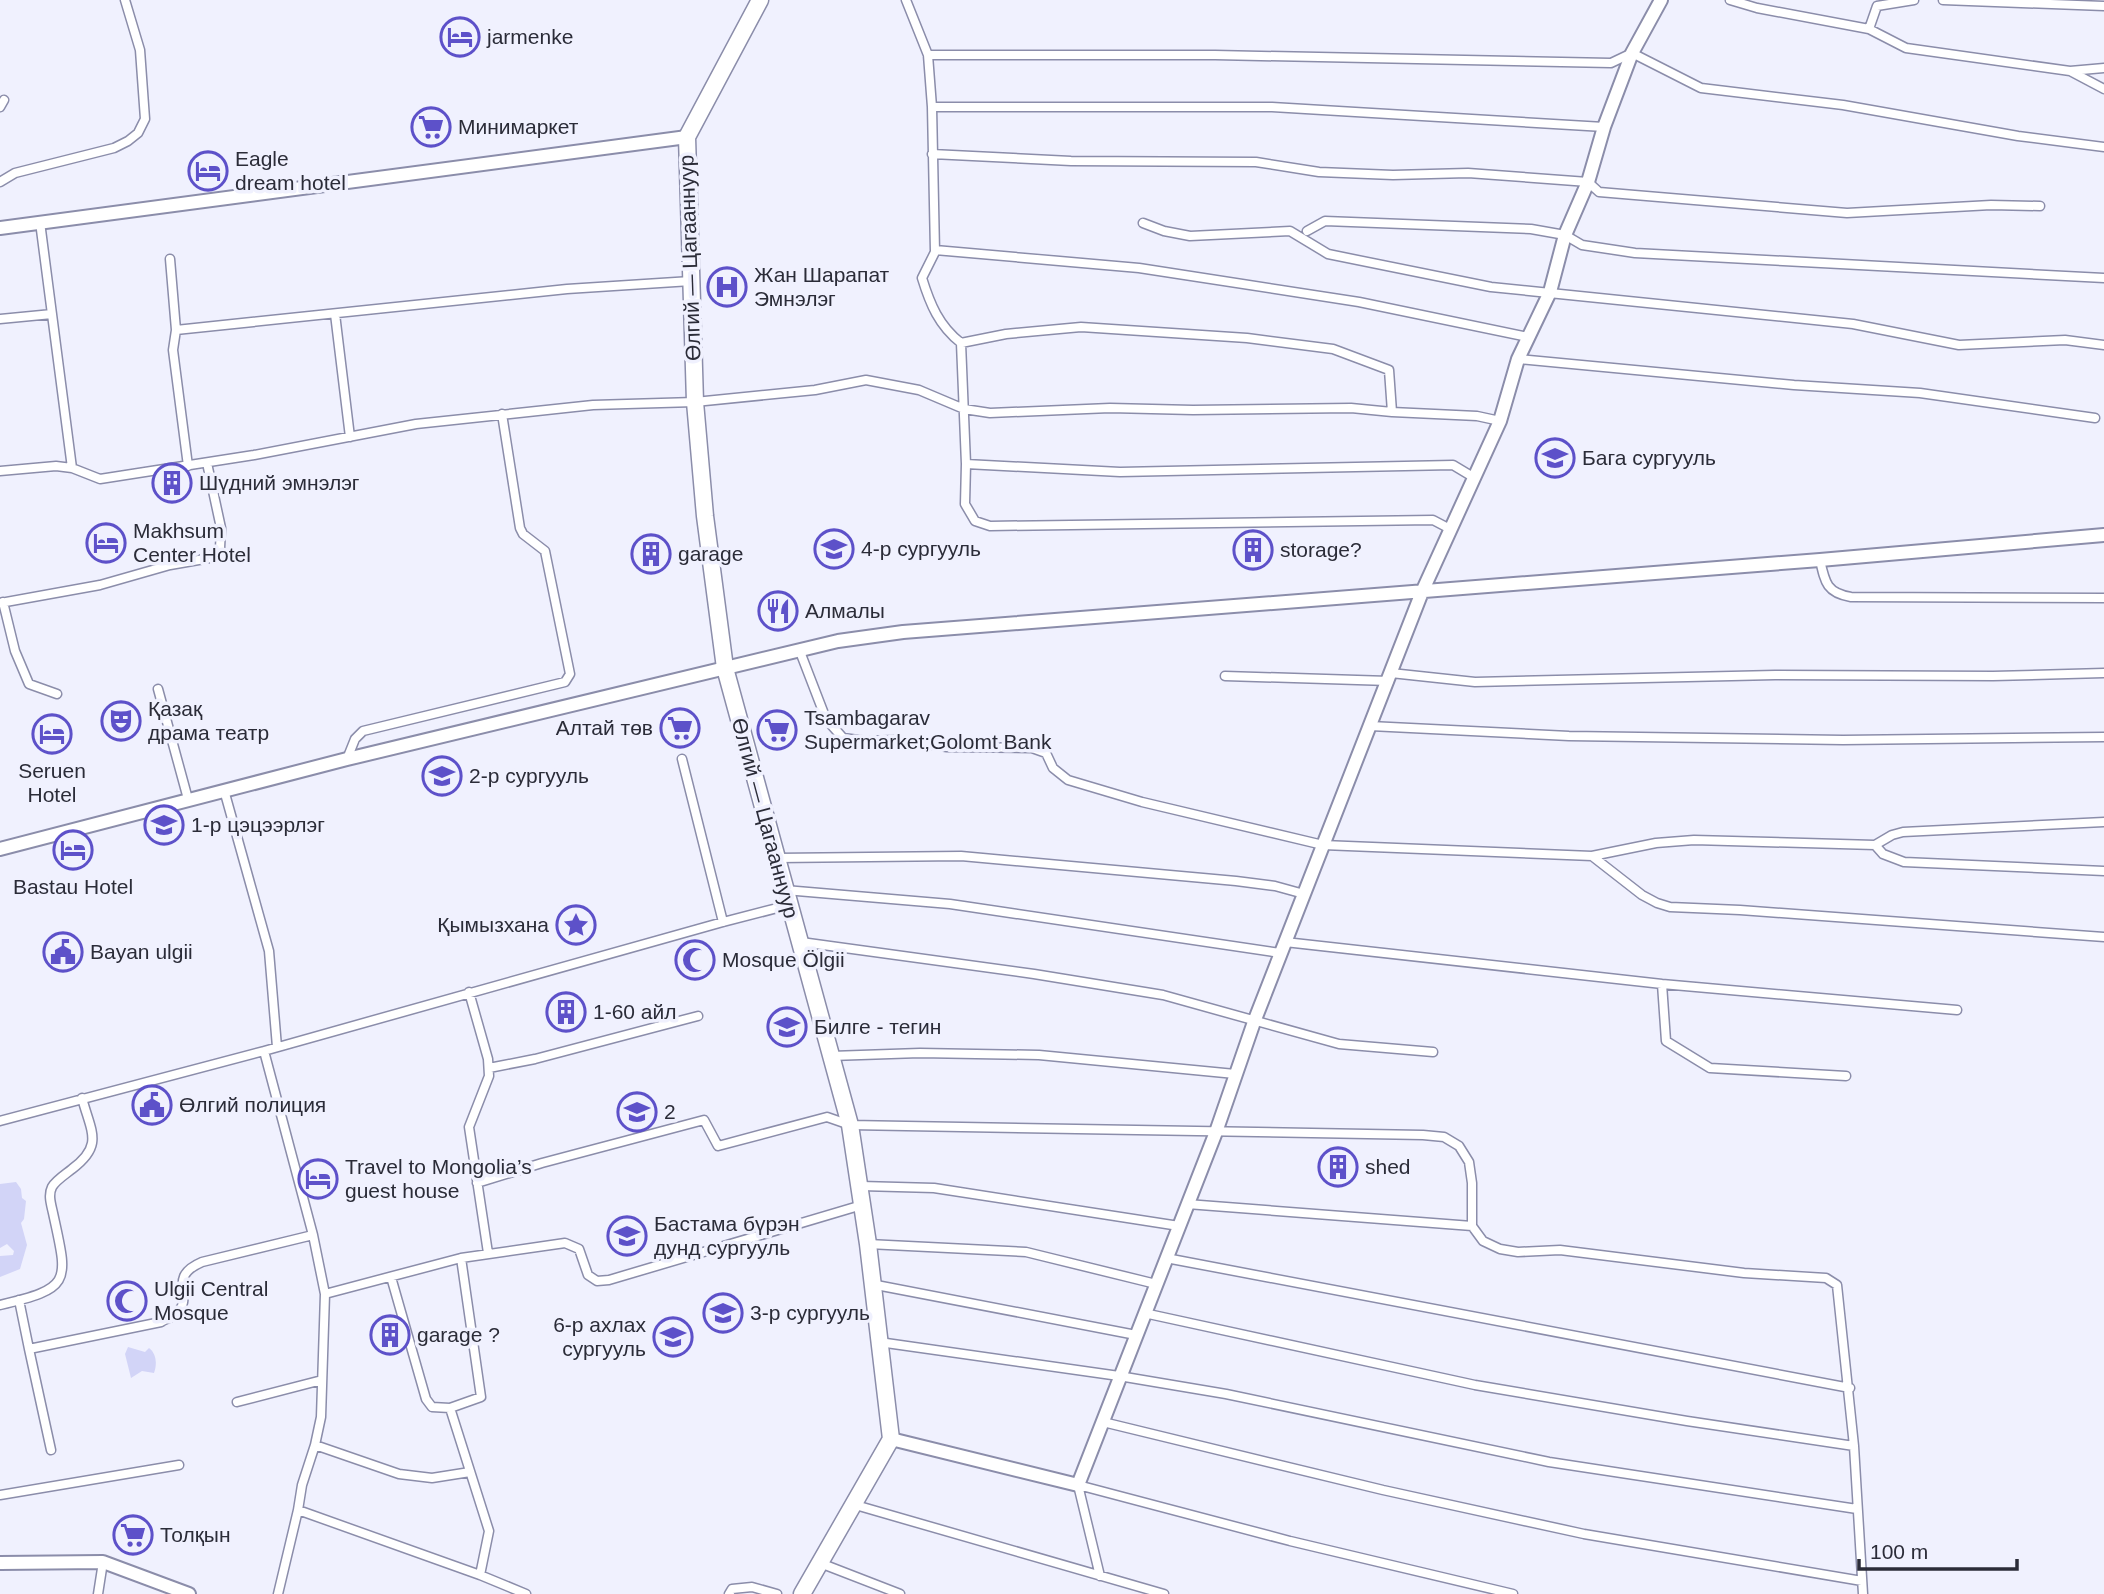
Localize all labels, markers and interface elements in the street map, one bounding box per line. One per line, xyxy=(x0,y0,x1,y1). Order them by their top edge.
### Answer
hotel icon: jarmenke xyxy=(439,16,481,58)
place label: jarmenke xyxy=(486,25,573,48)
supermarket icon: Минимаркет xyxy=(410,106,452,148)
place label: Минимаркет xyxy=(458,115,579,138)
place label: Eagle dream hotel xyxy=(235,147,346,194)
hotel icon: Eagle dream hotel xyxy=(187,150,229,192)
street label: Өлгий — Цагааннуур xyxy=(674,155,705,361)
place label: Жан Шарапат Эмнэлэг xyxy=(754,263,890,310)
hospital icon: Жан Шарапат Эмнэлэг xyxy=(706,266,748,308)
school or university icon: Бага сургууль xyxy=(1534,437,1576,479)
place label: Бага сургууль xyxy=(1582,446,1716,469)
building icon: Шүдний эмнэлэг xyxy=(151,462,193,504)
place label: Шүдний эмнэлэг xyxy=(199,471,360,494)
place label: Makhsum Center Hotel xyxy=(133,519,251,566)
hotel icon: Makhsum Center Hotel xyxy=(85,522,127,564)
school or university icon: 4-р сургууль xyxy=(813,528,855,570)
building icon: storage? xyxy=(1232,529,1274,571)
building icon: garage xyxy=(630,533,672,575)
place label: 4-р сургууль xyxy=(861,537,981,560)
place label: storage? xyxy=(1280,538,1362,561)
place label: garage xyxy=(678,542,743,565)
restaurant icon: Алмалы xyxy=(757,590,799,632)
place label: Алмалы xyxy=(805,599,885,622)
place label: Қазақ драма театр xyxy=(148,697,269,744)
theatre icon: Қазақ драма театр xyxy=(100,700,142,742)
place label: Tsambagarav Supermarket;Golomt Bank xyxy=(804,706,1052,753)
supermarket icon: Алтай төв xyxy=(659,707,701,749)
supermarket icon: Tsambagarav Supermarket;Golomt Bank xyxy=(756,709,798,751)
hotel icon: Seruen Hotel xyxy=(31,713,73,755)
street label: Өлгий — Цагааннуур xyxy=(728,715,803,920)
place label: Алтай төв xyxy=(556,716,653,739)
school or university icon: 2-р сургууль xyxy=(421,755,463,797)
place label: Seruen Hotel xyxy=(18,759,86,806)
place label: 2-р сургууль xyxy=(469,764,589,787)
school or university icon: 1-р цэцээрлэг xyxy=(143,804,185,846)
place label: 1-р цэцээрлэг xyxy=(191,813,325,836)
hotel icon: Bastau Hotel xyxy=(52,829,94,871)
place label: Bastau Hotel xyxy=(13,875,133,898)
place icon: Қымызхана xyxy=(555,904,597,946)
place label: Қымызхана xyxy=(437,913,549,936)
public building icon: Bayan ulgii xyxy=(42,931,84,973)
mosque icon: Mosque Ölgii xyxy=(674,939,716,981)
place label: Bayan ulgii xyxy=(90,940,193,963)
place label: Mosque Ölgii xyxy=(722,948,845,971)
building icon: 1-60 айл xyxy=(545,991,587,1033)
place label: 1-60 айл xyxy=(593,1000,677,1023)
school or university icon: Билге - тегин xyxy=(766,1006,808,1048)
place label: Билге - тегин xyxy=(814,1015,941,1038)
public building icon: Өлгий полиция xyxy=(131,1084,173,1126)
school or university icon: 2 xyxy=(616,1091,658,1133)
place label: Өлгий полиция xyxy=(179,1093,326,1116)
place label: 2 xyxy=(664,1100,676,1123)
building icon: shed xyxy=(1317,1146,1359,1188)
place label: Travel to Mongolia’s guest house xyxy=(345,1155,532,1202)
place label: shed xyxy=(1365,1155,1411,1178)
hotel icon: Travel to Mongolia’s guest house xyxy=(297,1158,339,1200)
place label: Бастама бүрэн дунд сургууль xyxy=(654,1212,800,1259)
school or university icon: Бастама бүрэн дунд сургууль xyxy=(606,1215,648,1257)
place label: Ulgii Central Mosque xyxy=(154,1277,268,1324)
mosque icon: Ulgii Central Mosque xyxy=(106,1280,148,1322)
school or university icon: 3-р сургууль xyxy=(702,1292,744,1334)
place label: 3-р сургууль xyxy=(750,1301,870,1324)
place label: 6-р ахлах сургууль xyxy=(553,1313,646,1360)
building icon: garage ? xyxy=(369,1314,411,1356)
school or university icon: 6-р ахлах сургууль xyxy=(652,1316,694,1358)
place label: garage ? xyxy=(417,1323,500,1346)
supermarket icon: Толқын xyxy=(112,1514,154,1556)
place label: Толқын xyxy=(160,1523,231,1546)
scale bar xyxy=(1859,1528,2016,1572)
text: 100 m xyxy=(1870,1540,1928,1563)

